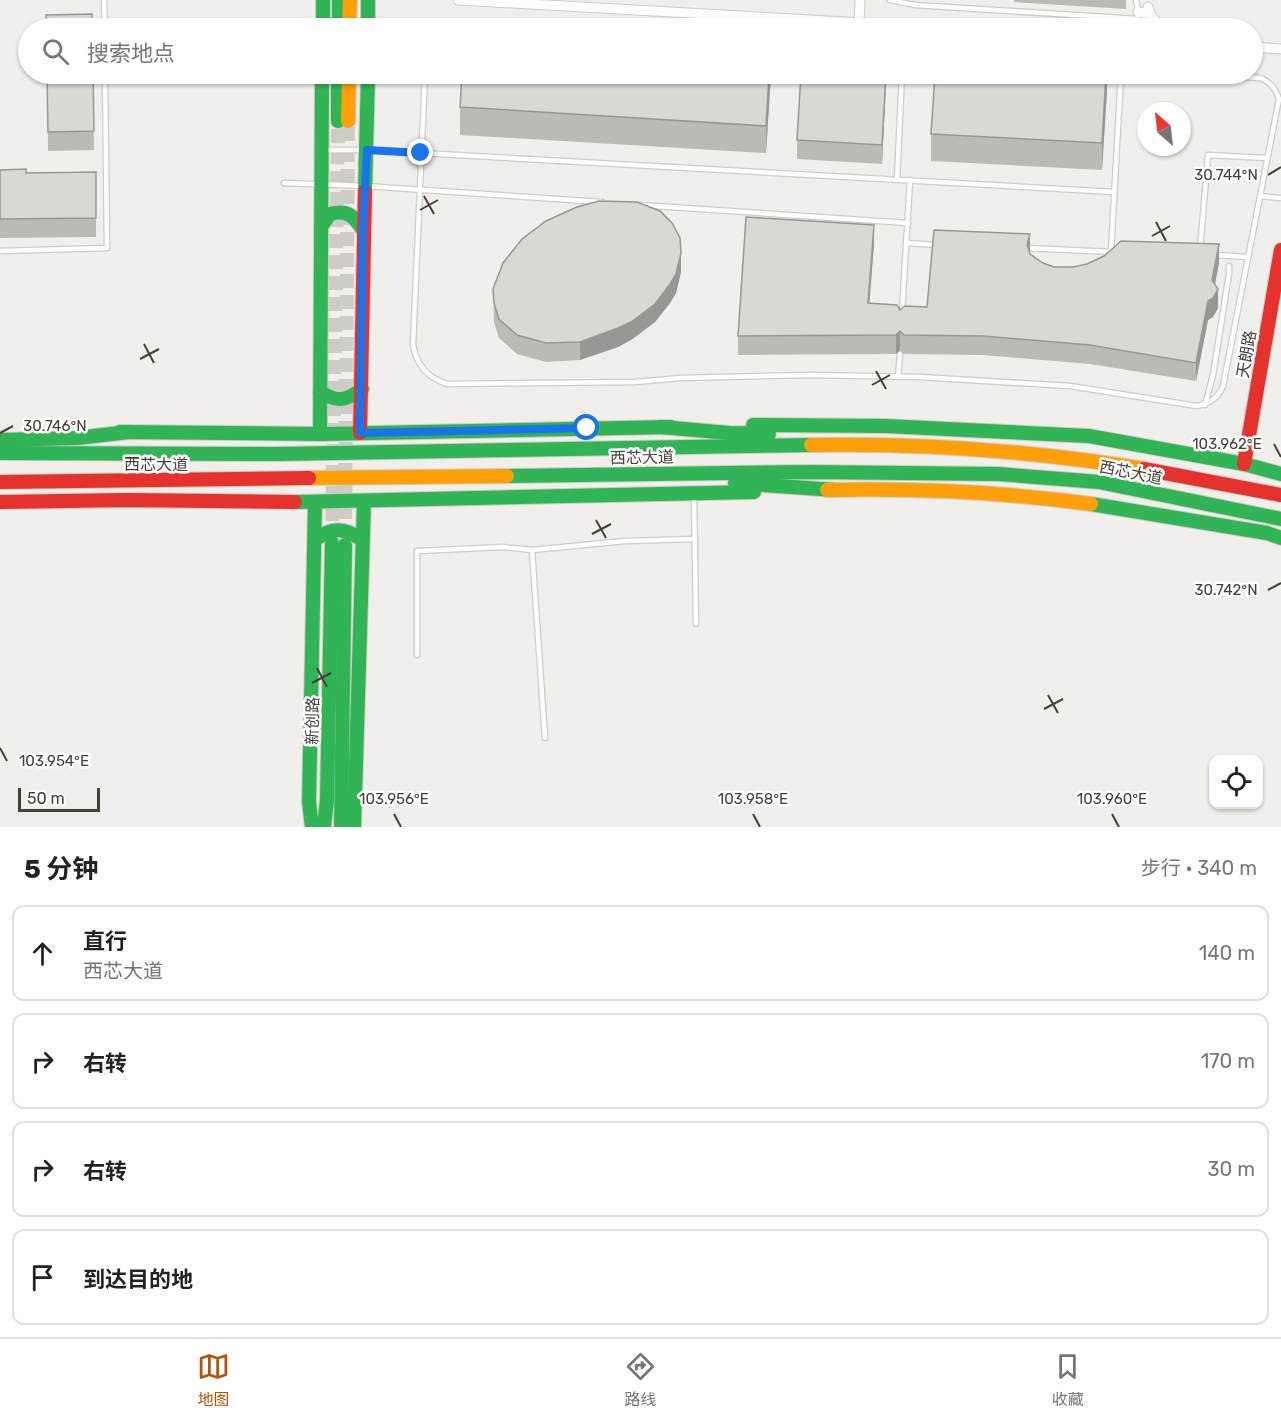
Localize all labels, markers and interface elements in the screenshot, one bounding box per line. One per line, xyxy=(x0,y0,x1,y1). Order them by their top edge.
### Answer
search box xyxy=(18,18,1263,84)
icon: search xyxy=(39,35,72,68)
text: 搜索地点 xyxy=(87,40,175,67)
north arrow xyxy=(1137,102,1191,156)
route end xyxy=(407,139,433,165)
text: 30.744°N xyxy=(1194,166,1258,184)
street label: 天朗路 xyxy=(1233,329,1260,379)
route start xyxy=(573,414,599,440)
text: 30.746°N xyxy=(23,417,87,435)
text: 103.962°E xyxy=(1192,435,1262,453)
street label: 西芯大道 xyxy=(610,447,674,468)
street label: 西芯大道 xyxy=(124,455,188,474)
street label: 西芯大道 xyxy=(1098,457,1164,488)
text: 30.742°N xyxy=(1194,581,1258,599)
street label: 新创路 xyxy=(303,697,322,745)
text: 103.954°E xyxy=(19,752,89,770)
map controls xyxy=(1209,755,1263,809)
button: locate xyxy=(1209,755,1263,809)
scale bar xyxy=(18,785,100,812)
text: 50 m xyxy=(27,789,65,808)
text: 103.956°E xyxy=(359,790,429,808)
text: 103.958°E xyxy=(718,790,788,808)
text: 103.960°E xyxy=(1077,790,1147,808)
text: 5 分钟 xyxy=(24,854,98,885)
text: 步行 · 340 m xyxy=(1141,856,1257,880)
text: 直行 xyxy=(83,928,127,955)
icon: ahead xyxy=(26,937,59,970)
text: 140 m xyxy=(1199,941,1255,965)
text: 西芯大道 xyxy=(83,959,163,983)
icon: right xyxy=(26,1045,59,1078)
text: 170 m xyxy=(1201,1049,1255,1073)
text: 右转 xyxy=(83,1050,127,1077)
icon: right xyxy=(26,1153,59,1186)
text: 30 m xyxy=(1208,1157,1255,1181)
text: 右转 xyxy=(83,1158,127,1185)
icon: arrive xyxy=(26,1261,59,1294)
text: 到达目的地 xyxy=(83,1266,193,1293)
tab: 地图 xyxy=(197,1350,230,1410)
tab: 路线 xyxy=(624,1350,657,1410)
tab: 收藏 xyxy=(1051,1350,1084,1410)

